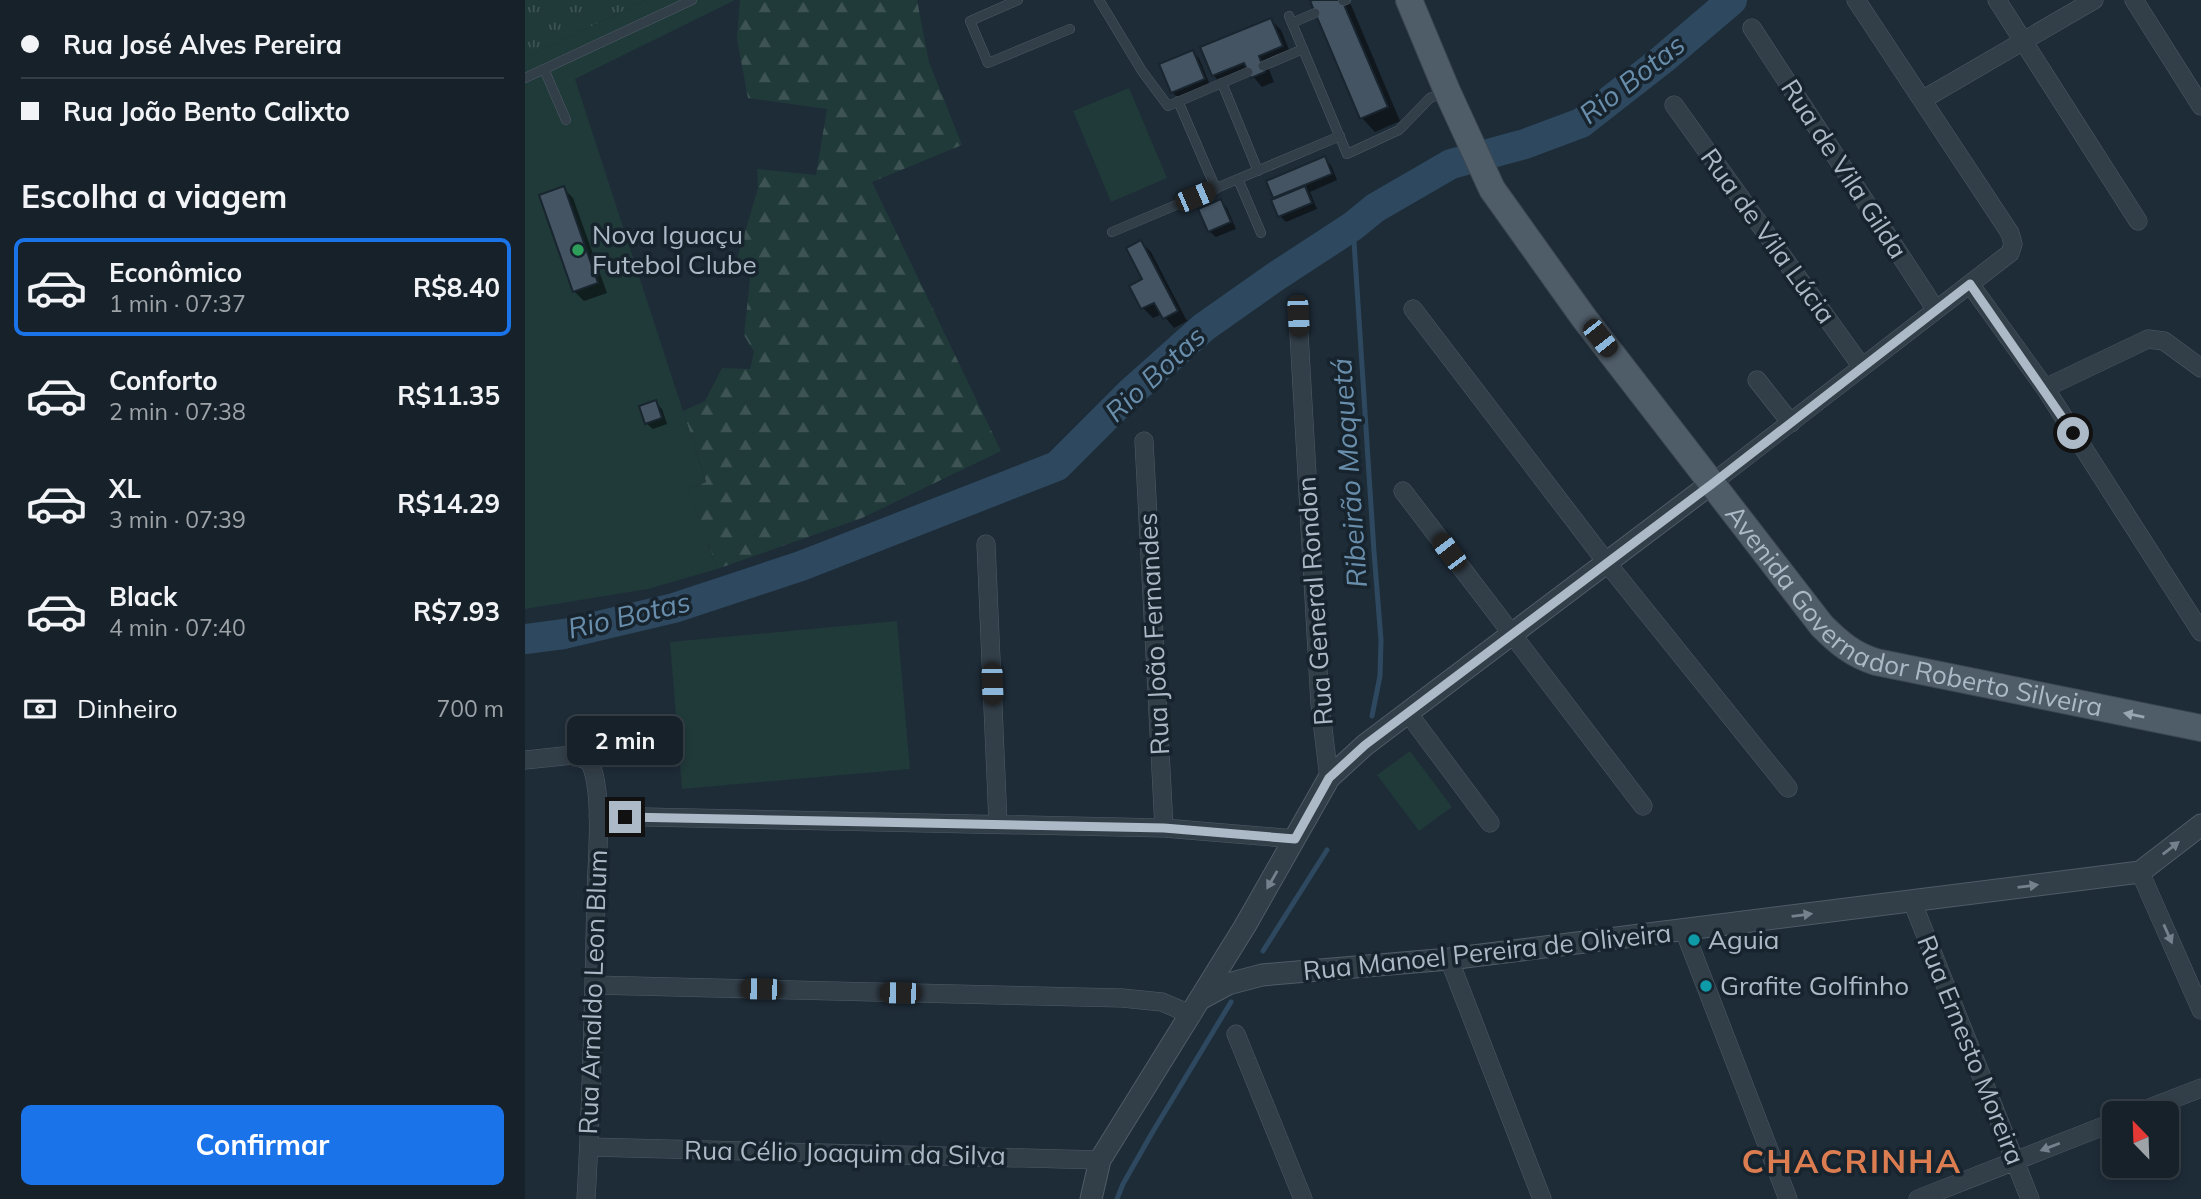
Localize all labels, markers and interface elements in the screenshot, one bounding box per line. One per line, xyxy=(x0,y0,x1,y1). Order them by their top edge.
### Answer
water label: Rio Botas xyxy=(1572,26,1692,131)
text: Rua José Alves Pereira xyxy=(63,28,342,61)
street label: Rua de Vila Gilda xyxy=(1774,73,1915,265)
text: Rua João Bento Calixto xyxy=(63,95,350,128)
street label: Rua de Vila Lúcia xyxy=(1694,142,1843,330)
text: Escolha a viagem xyxy=(21,176,287,216)
car xyxy=(1172,179,1219,215)
place label: Nova Iguaçu Futebol Clube xyxy=(592,218,757,281)
marker: Nova Iguaçu Futebol Clube xyxy=(570,242,586,258)
icon: car xyxy=(25,256,88,319)
text: Econômico xyxy=(109,256,242,289)
text: R$8.40 xyxy=(413,271,500,304)
text: 1 min · 07:37 xyxy=(109,289,246,318)
car xyxy=(1287,294,1310,338)
car xyxy=(1579,315,1622,361)
water label: Rio Botas xyxy=(1097,318,1212,429)
water label: Ribeirão Moquetá xyxy=(1323,357,1374,589)
icon: car xyxy=(25,364,88,427)
text: Conforto xyxy=(109,364,218,397)
text: R$11.35 xyxy=(397,379,500,412)
text: 2 min · 07:38 xyxy=(109,397,246,426)
route start xyxy=(2057,417,2089,449)
icon: car xyxy=(25,472,88,535)
text: XL xyxy=(109,472,141,505)
street label: Rua General Rondon xyxy=(1289,476,1340,727)
text: R$14.29 xyxy=(397,487,500,520)
street label: Avenida Governador Roberto Silveira xyxy=(1719,498,2105,724)
text: 3 min · 07:39 xyxy=(109,505,246,534)
street label: Rua João Fernandes xyxy=(1131,512,1176,756)
car xyxy=(1428,529,1471,575)
icon: car xyxy=(25,580,88,643)
text: Black xyxy=(109,580,177,613)
water label: Rio Botas xyxy=(564,583,694,646)
text: R$7.93 xyxy=(413,595,500,628)
text: 4 min · 07:40 xyxy=(109,613,246,642)
car xyxy=(981,663,1004,705)
icon: cash xyxy=(21,690,59,728)
text: Dinheiro xyxy=(77,692,178,725)
text: 700 m xyxy=(436,694,504,723)
one-way arrow xyxy=(2123,709,2145,720)
callout: 2 min xyxy=(567,716,683,764)
text: 2 min xyxy=(595,726,655,755)
route end xyxy=(609,801,641,833)
one-way arrow xyxy=(2161,841,2179,856)
street label: Rua Arnaldo Leon Blum xyxy=(571,849,614,1135)
one-way arrow xyxy=(1266,870,1278,890)
one-way arrow xyxy=(2017,881,2039,892)
one-way arrow xyxy=(1791,909,1813,920)
street label: Rua Manoel Pereira de Oliveira xyxy=(1301,916,1673,987)
place label: Aguia xyxy=(1708,923,1779,956)
one-way arrow xyxy=(2162,924,2174,944)
street label: Rua Ernesto Moreira xyxy=(1910,930,2033,1169)
marker: Aguia xyxy=(1686,932,1702,948)
place label: Grafite Golfinho xyxy=(1720,969,1909,1002)
car xyxy=(740,978,783,1000)
marker: Grafite Golfinho xyxy=(1698,978,1714,994)
car xyxy=(879,982,922,1004)
north arrow xyxy=(2102,1101,2179,1178)
map controls xyxy=(2102,1101,2179,1178)
button: Confirmar xyxy=(21,1105,504,1185)
street label: Rua Célio Joaquim da Silva xyxy=(684,1133,1006,1172)
district label: CHACRINHA xyxy=(1742,1140,1962,1181)
one-way arrow xyxy=(2040,1141,2061,1152)

